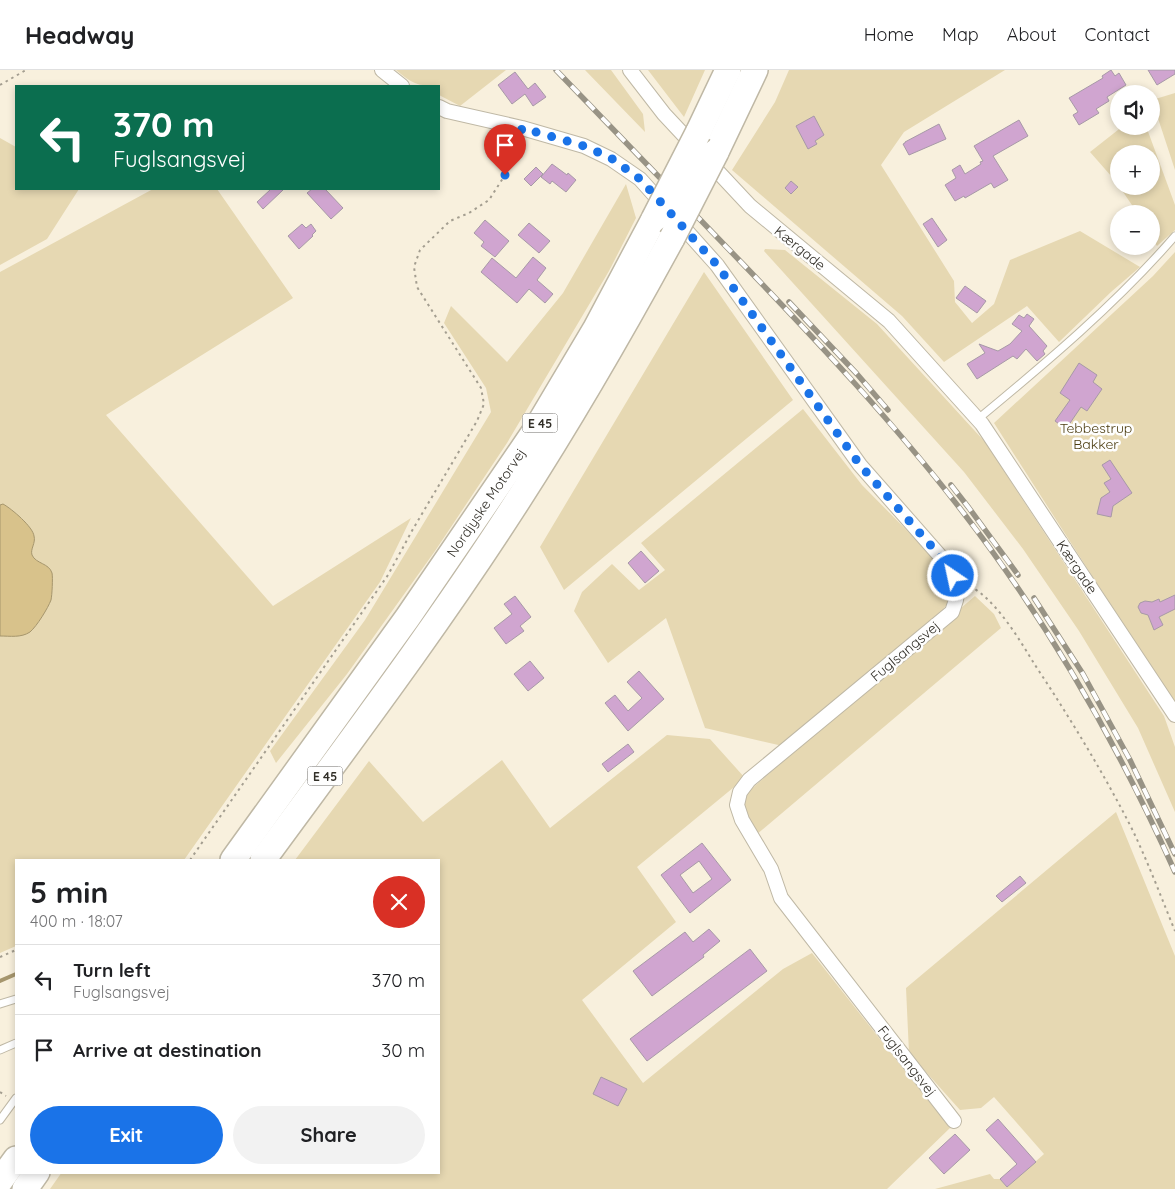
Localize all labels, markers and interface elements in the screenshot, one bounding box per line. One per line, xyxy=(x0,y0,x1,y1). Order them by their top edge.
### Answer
text: Headway xyxy=(25,20,134,50)
text: Home xyxy=(864,23,914,46)
text: Map xyxy=(942,23,979,46)
text: About xyxy=(1007,23,1057,46)
text: Contact xyxy=(1085,23,1150,46)
map controls xyxy=(1110,85,1160,255)
button: sound xyxy=(1110,85,1160,135)
text: 370 m xyxy=(113,102,215,146)
icon: left xyxy=(30,105,95,170)
pin xyxy=(484,124,526,175)
icon: arrive xyxy=(491,131,519,159)
text: Fuglsangsvej xyxy=(113,145,246,173)
button: + xyxy=(1110,145,1160,195)
button: − xyxy=(1110,205,1160,255)
street label: Kærgade xyxy=(771,222,829,274)
road number: E 45 xyxy=(522,413,558,432)
park label: Tebbestrup Bakker xyxy=(1060,419,1132,453)
street label: Nordjyske Motorvej xyxy=(443,445,530,560)
street label: Kærgade xyxy=(1053,537,1102,597)
position arrow xyxy=(926,549,978,601)
street label: Fuglsangsvej xyxy=(867,617,943,685)
road number: E 45 xyxy=(308,766,342,786)
text: 5 min xyxy=(30,873,108,911)
button: close xyxy=(373,876,425,928)
text: 400 m · 18:07 xyxy=(30,911,123,931)
text: Turn left xyxy=(73,958,151,982)
icon: left xyxy=(30,966,58,994)
text: 370 m xyxy=(371,968,425,992)
text: Fuglsangsvej xyxy=(73,982,170,1002)
street label: Fuglsangsvej xyxy=(874,1022,940,1100)
icon: arrive xyxy=(30,1036,58,1064)
text: Arrive at destination xyxy=(73,1038,262,1062)
text: 30 m xyxy=(381,1038,425,1062)
button: Exit xyxy=(30,1106,223,1164)
button: Share xyxy=(233,1106,425,1164)

